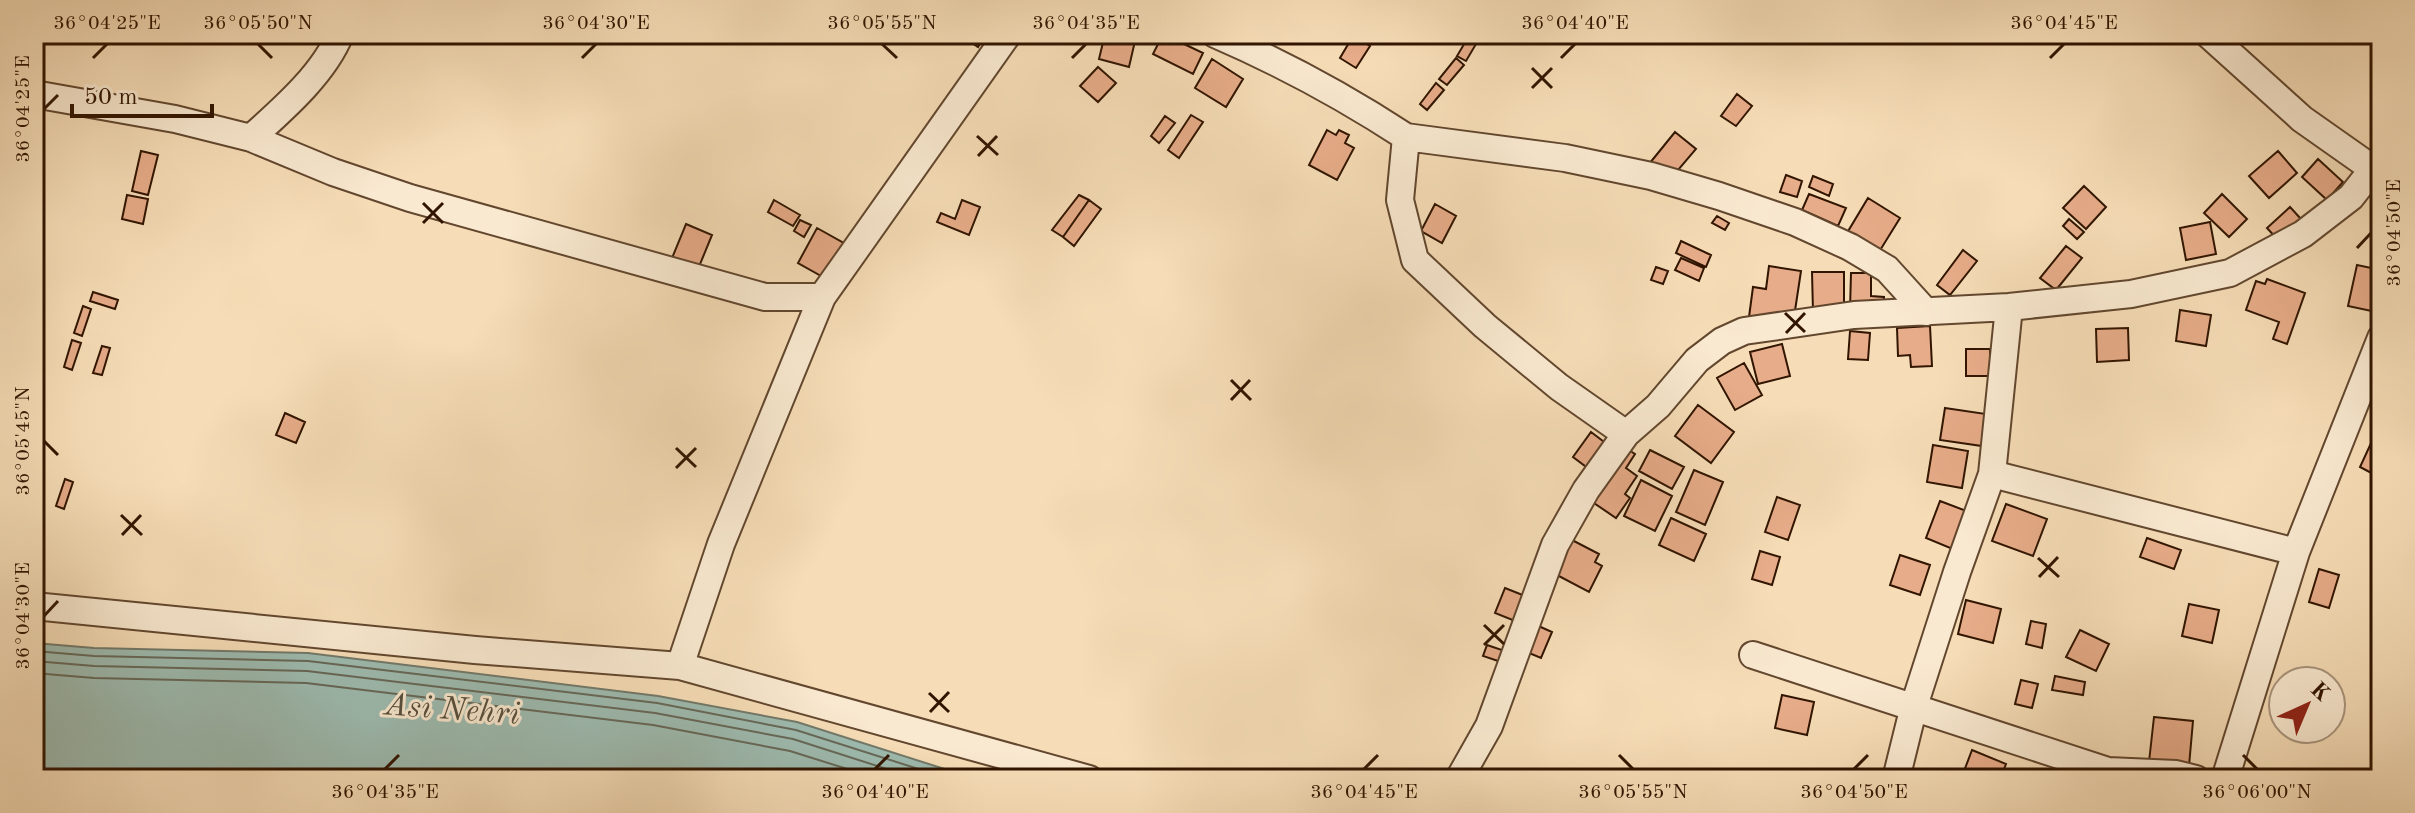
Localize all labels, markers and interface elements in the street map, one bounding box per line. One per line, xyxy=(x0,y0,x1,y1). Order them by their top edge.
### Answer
text: 36°04'25"E xyxy=(53,14,161,34)
text: 36°05'50"N xyxy=(203,14,313,34)
text: 36°04'30"E xyxy=(542,14,650,34)
text: 36°05'55"N xyxy=(827,14,937,34)
text: 36°04'35"E xyxy=(1032,14,1140,34)
text: 36°04'40"E xyxy=(1521,14,1629,34)
text: 36°04'45"E xyxy=(2010,14,2118,34)
text: 36°04'25"E xyxy=(14,55,34,163)
scale bar xyxy=(72,68,212,118)
text: 50 m xyxy=(84,86,138,110)
text: 36°04'50"E xyxy=(2385,179,2405,287)
text: 36°05'45"N xyxy=(14,386,34,496)
text: 36°04'30"E xyxy=(14,562,34,670)
north arrow xyxy=(2267,665,2347,745)
text: K xyxy=(2306,678,2333,706)
water label: Asi Nehri xyxy=(381,690,521,732)
text: 36°04'35"E xyxy=(331,783,439,803)
text: 36°04'40"E xyxy=(821,783,929,803)
text: 36°04'45"E xyxy=(1310,783,1418,803)
text: 36°05'55"N xyxy=(1578,783,1688,803)
text: 36°04'50"E xyxy=(1800,783,1908,803)
text: 36°06'00"N xyxy=(2202,783,2312,803)

